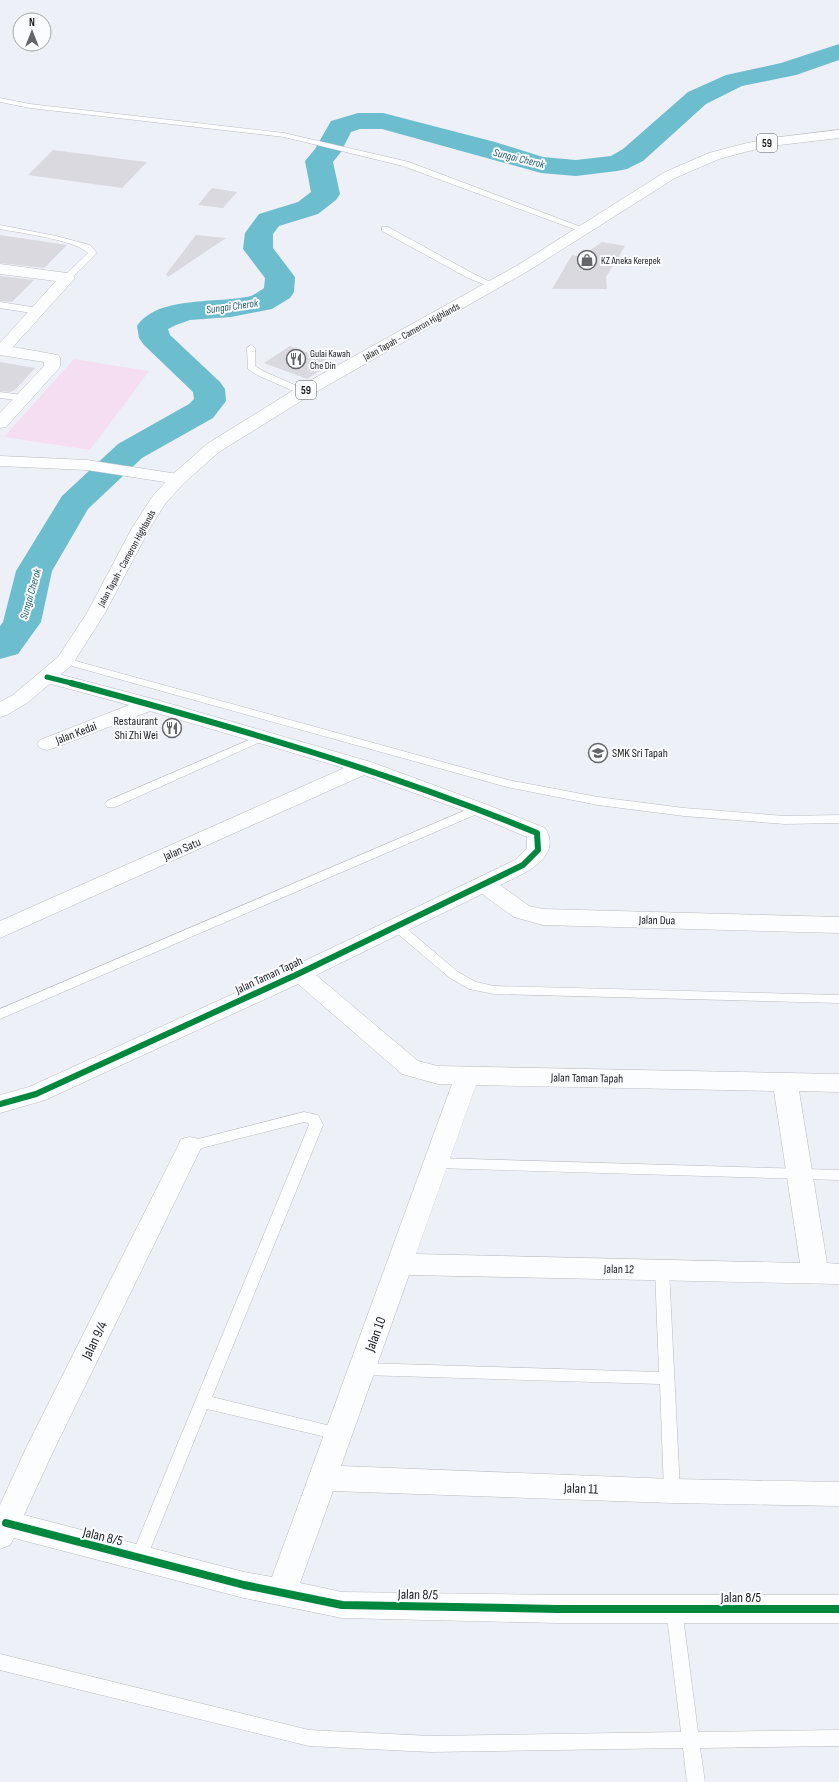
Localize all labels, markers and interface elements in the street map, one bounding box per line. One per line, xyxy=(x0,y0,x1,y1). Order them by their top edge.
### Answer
north arrow xyxy=(12,12,52,52)
text: N xyxy=(29,16,35,29)
road number: 59 xyxy=(757,134,777,152)
water label: Sungai Cherok xyxy=(492,146,547,171)
shop icon: KZ Aneka Kerepek xyxy=(576,249,598,271)
place label: KZ Aneka Kerepek xyxy=(601,255,661,267)
water label: Sungai Cherok xyxy=(205,296,260,317)
street label: Jalan Tapah - Cameron Highlands xyxy=(360,300,462,364)
restaurant icon: Gulai Kawah Che Din xyxy=(285,348,307,370)
place label: Gulai Kawah Che Din xyxy=(310,348,350,372)
road number: 59 xyxy=(296,381,316,399)
street label: Jalan Tapah - Cameron Highlands xyxy=(95,508,159,610)
water label: Sungai Cherok xyxy=(17,566,44,621)
place label: Restaurant Shi Zhi Wei xyxy=(113,714,158,743)
restaurant icon: Restaurant Shi Zhi Wei xyxy=(161,717,183,739)
street label: Jalan Kedai xyxy=(53,719,99,749)
school or university icon: SMK Sri Tapah xyxy=(587,742,609,764)
place label: SMK Sri Tapah xyxy=(612,746,668,761)
street label: Jalan Satu xyxy=(160,835,203,865)
street label: Jalan Dua xyxy=(638,913,676,928)
street label: Jalan Taman Tapah xyxy=(232,953,305,998)
street label: Jalan Taman Tapah xyxy=(550,1070,623,1087)
street label: Jalan 12 xyxy=(603,1262,634,1277)
street label: Jalan 10 xyxy=(361,1315,390,1355)
street label: Jalan 9/4 xyxy=(78,1318,111,1363)
street label: Jalan 11 xyxy=(563,1479,598,1498)
street label: Jalan 8/5 xyxy=(80,1523,125,1550)
street label: Jalan 8/5 xyxy=(397,1586,439,1603)
street label: Jalan 8/5 xyxy=(720,1589,762,1606)

